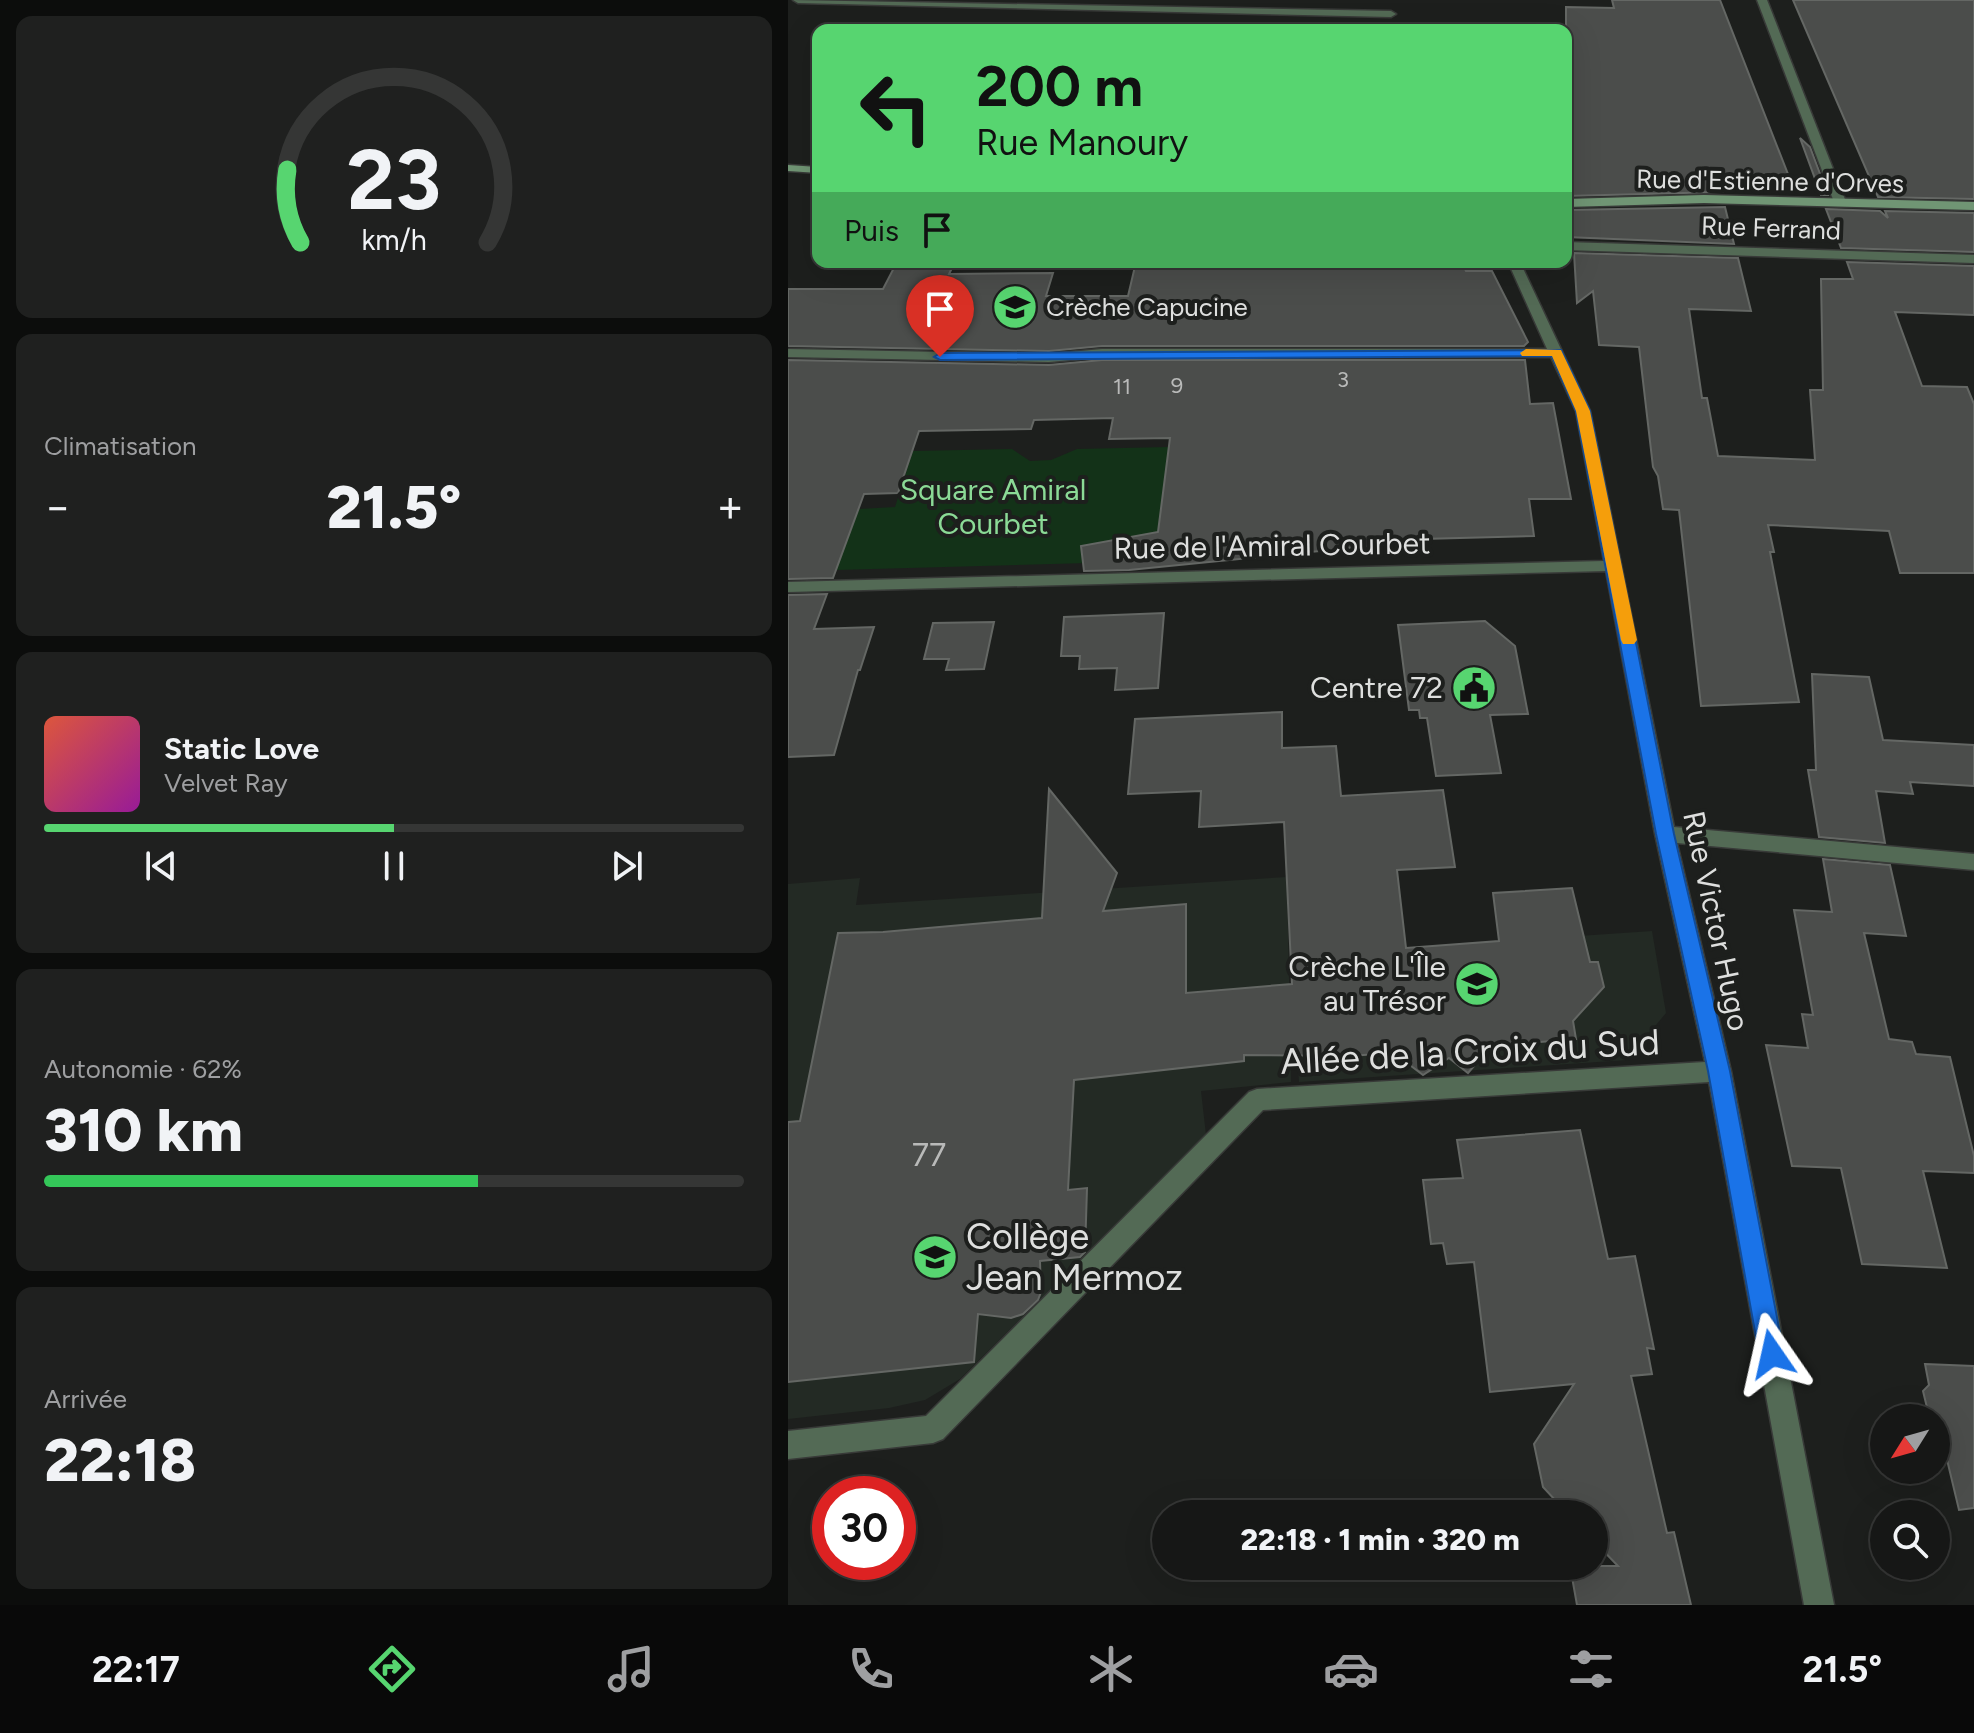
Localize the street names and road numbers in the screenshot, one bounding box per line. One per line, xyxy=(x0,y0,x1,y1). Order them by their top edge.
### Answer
street label: Rue d'Estienne d'Orves xyxy=(1636,163,1904,199)
street label: Rue Ferrand xyxy=(1700,210,1842,246)
street label: Rue de l'Amiral Courbet xyxy=(1113,524,1431,567)
street label: Rue Victor Hugo xyxy=(1675,808,1758,1034)
street label: Allée de la Croix du Sud xyxy=(1279,1020,1661,1083)

